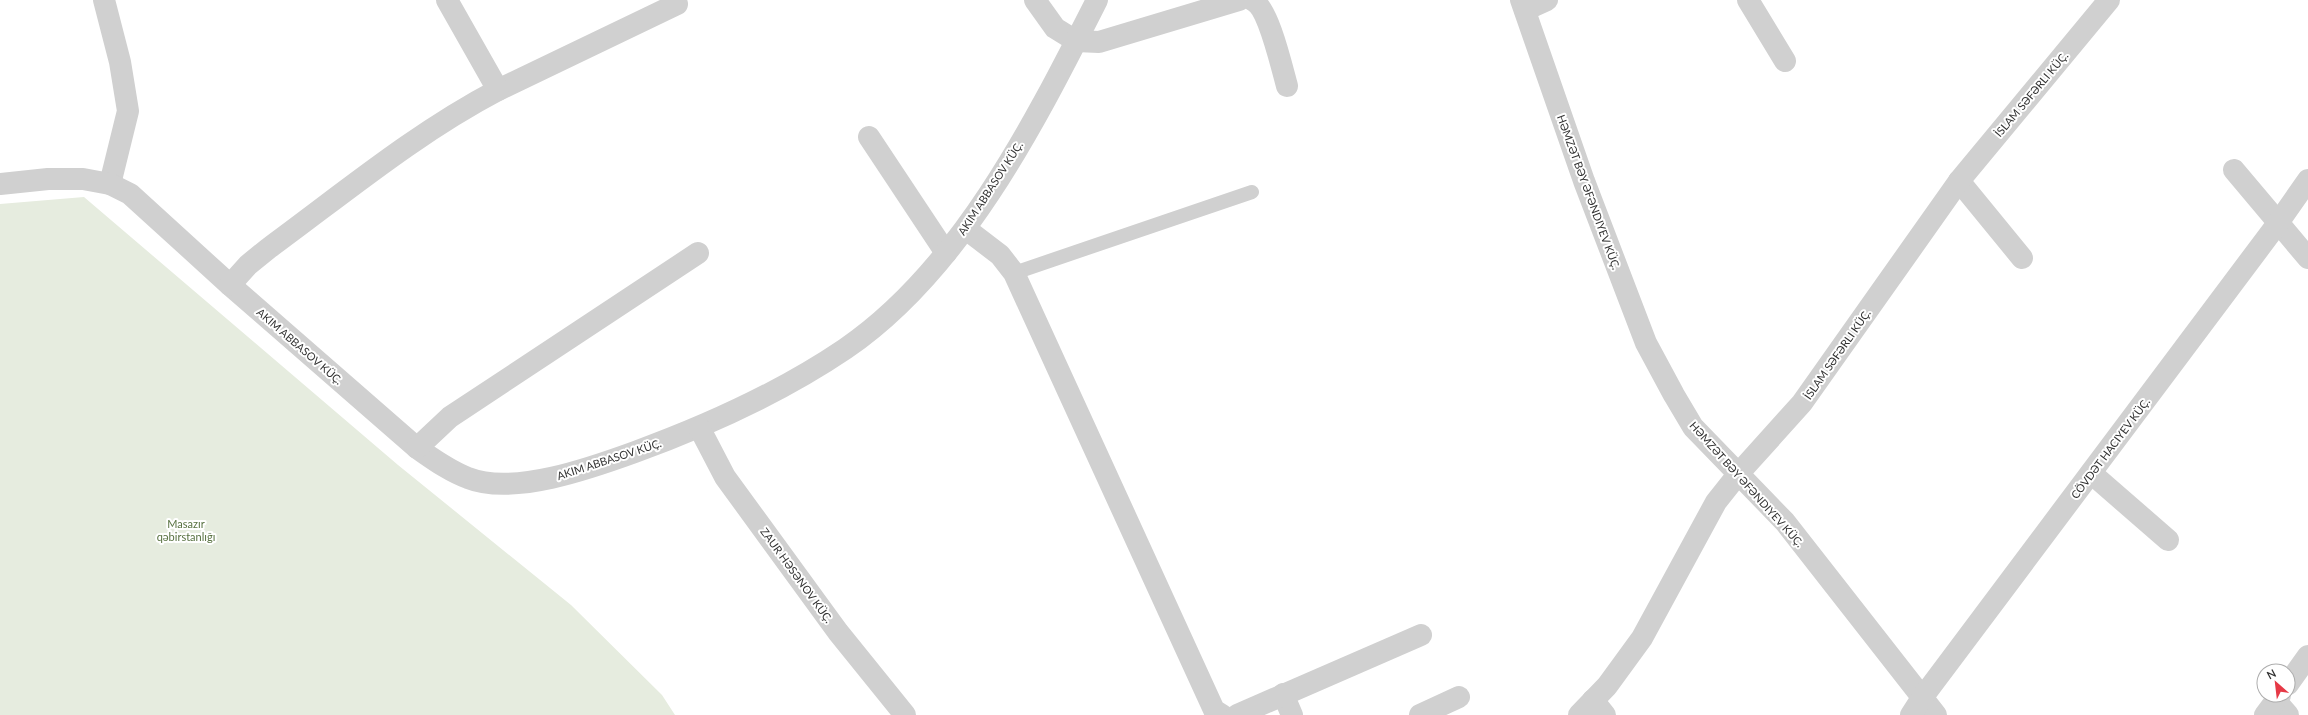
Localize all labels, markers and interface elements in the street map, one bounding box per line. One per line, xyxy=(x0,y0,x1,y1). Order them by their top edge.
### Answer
street label: İSLAM SƏFƏRLI KÜÇ. xyxy=(1992,49,2070,139)
street label: HƏMZƏT BƏY ƏFƏNDIYEV KÜÇ. xyxy=(1555,113,1623,271)
street label: AKIM ABBASOV KÜÇ. xyxy=(955,139,1025,237)
street label: AKIM ABBASOV KÜÇ. xyxy=(255,305,345,387)
street label: İSLAM SƏFƏRLI KÜÇ. xyxy=(1801,306,1873,402)
street label: CÖVDƏT HACIYEV KÜÇ. xyxy=(2068,395,2152,501)
street label: HƏMZƏT BƏY ƏFƏNDIYEV KÜÇ. xyxy=(1687,419,1807,549)
street label: AKIM ABBASOV KÜÇ. xyxy=(555,436,663,482)
park label: Masazır qəbirstanlığı xyxy=(157,517,215,543)
street label: ZAUR HƏSƏNOV KÜÇ. xyxy=(758,525,836,625)
north arrow xyxy=(2256,663,2296,703)
text: N xyxy=(2264,666,2278,681)

